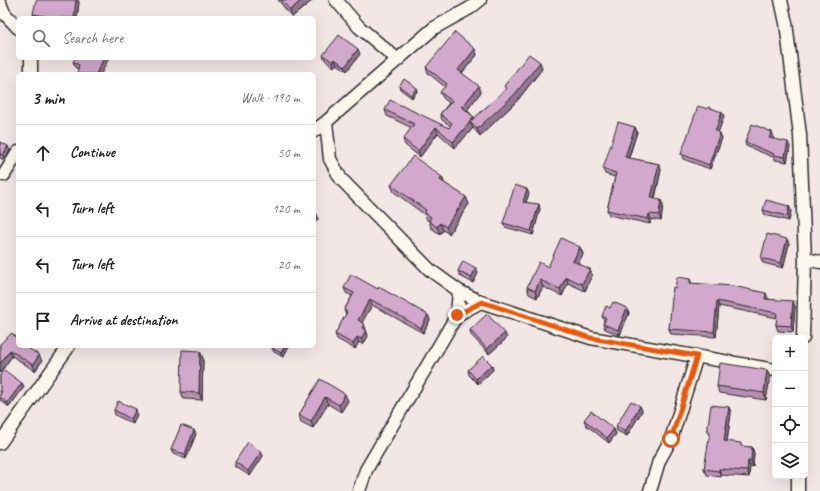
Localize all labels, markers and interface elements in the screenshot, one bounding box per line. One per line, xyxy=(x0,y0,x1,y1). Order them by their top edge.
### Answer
search box xyxy=(16,16,316,60)
icon: search xyxy=(30,27,52,49)
text: Search here xyxy=(62,29,123,48)
text: 3 min xyxy=(32,88,65,109)
text: Walk · 190 m xyxy=(241,90,300,106)
icon: ahead xyxy=(32,142,54,164)
text: Continue xyxy=(70,143,115,162)
text: 50 m xyxy=(278,145,300,161)
icon: left xyxy=(32,198,54,220)
text: Turn left xyxy=(70,199,113,218)
text: 120 m xyxy=(272,201,300,217)
icon: left xyxy=(32,254,54,276)
text: Turn left xyxy=(70,255,113,274)
text: 20 m xyxy=(278,257,300,273)
route end xyxy=(448,306,466,324)
icon: arrive xyxy=(32,310,54,332)
text: Arrive at destination xyxy=(70,311,177,330)
map controls xyxy=(772,335,808,479)
button: + xyxy=(772,335,808,371)
button: − xyxy=(772,371,808,407)
button: locate xyxy=(772,407,808,443)
route start xyxy=(662,430,680,448)
button: layers xyxy=(772,443,808,479)

